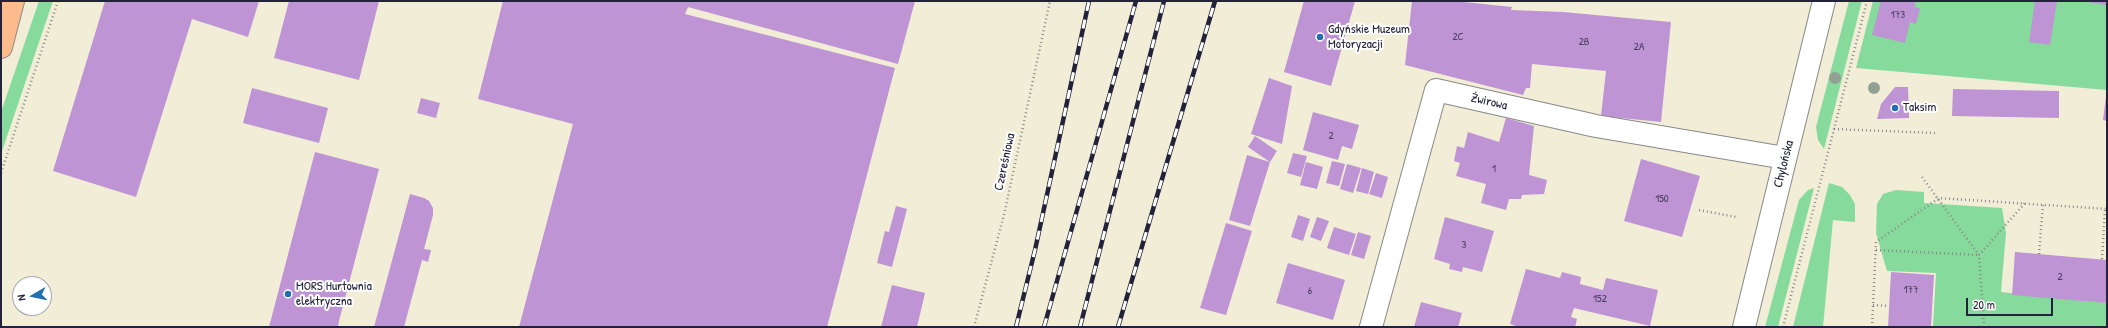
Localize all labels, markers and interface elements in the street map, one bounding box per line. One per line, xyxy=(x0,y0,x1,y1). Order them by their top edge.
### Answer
house number: 173 xyxy=(1891,8,1905,22)
place label: Gdyńskie Muzeum Motoryzacji xyxy=(1328,22,1410,53)
house number: 2C xyxy=(1452,30,1464,44)
marker: Gdyńskie Muzeum Motoryzacji xyxy=(1315,32,1325,42)
house number: 2B xyxy=(1579,35,1589,49)
house number: 2A xyxy=(1634,40,1644,54)
street label: Żwirowa xyxy=(1469,90,1509,114)
place label: Taksim xyxy=(1903,100,1936,116)
marker: Taksim xyxy=(1890,103,1900,113)
house number: 2 xyxy=(1328,129,1334,143)
street label: Czereśniowa xyxy=(991,132,1019,192)
street label: Chylońska xyxy=(1771,139,1797,189)
house number: 1 xyxy=(1492,162,1496,176)
house number: 150 xyxy=(1655,192,1669,206)
house number: 3 xyxy=(1462,238,1466,252)
house number: 2 xyxy=(2057,270,2063,284)
north arrow xyxy=(12,276,52,316)
place label: MORS Hurtownia elektryczna xyxy=(296,279,372,310)
house number: 177 xyxy=(1904,283,1918,297)
house number: 6 xyxy=(1308,284,1312,298)
marker: MORS Hurtownia elektryczna xyxy=(283,289,293,299)
scale bar xyxy=(1968,290,2055,316)
house number: 152 xyxy=(1593,292,1607,306)
text: N xyxy=(14,294,29,302)
text: 20 m xyxy=(1973,296,1995,313)

